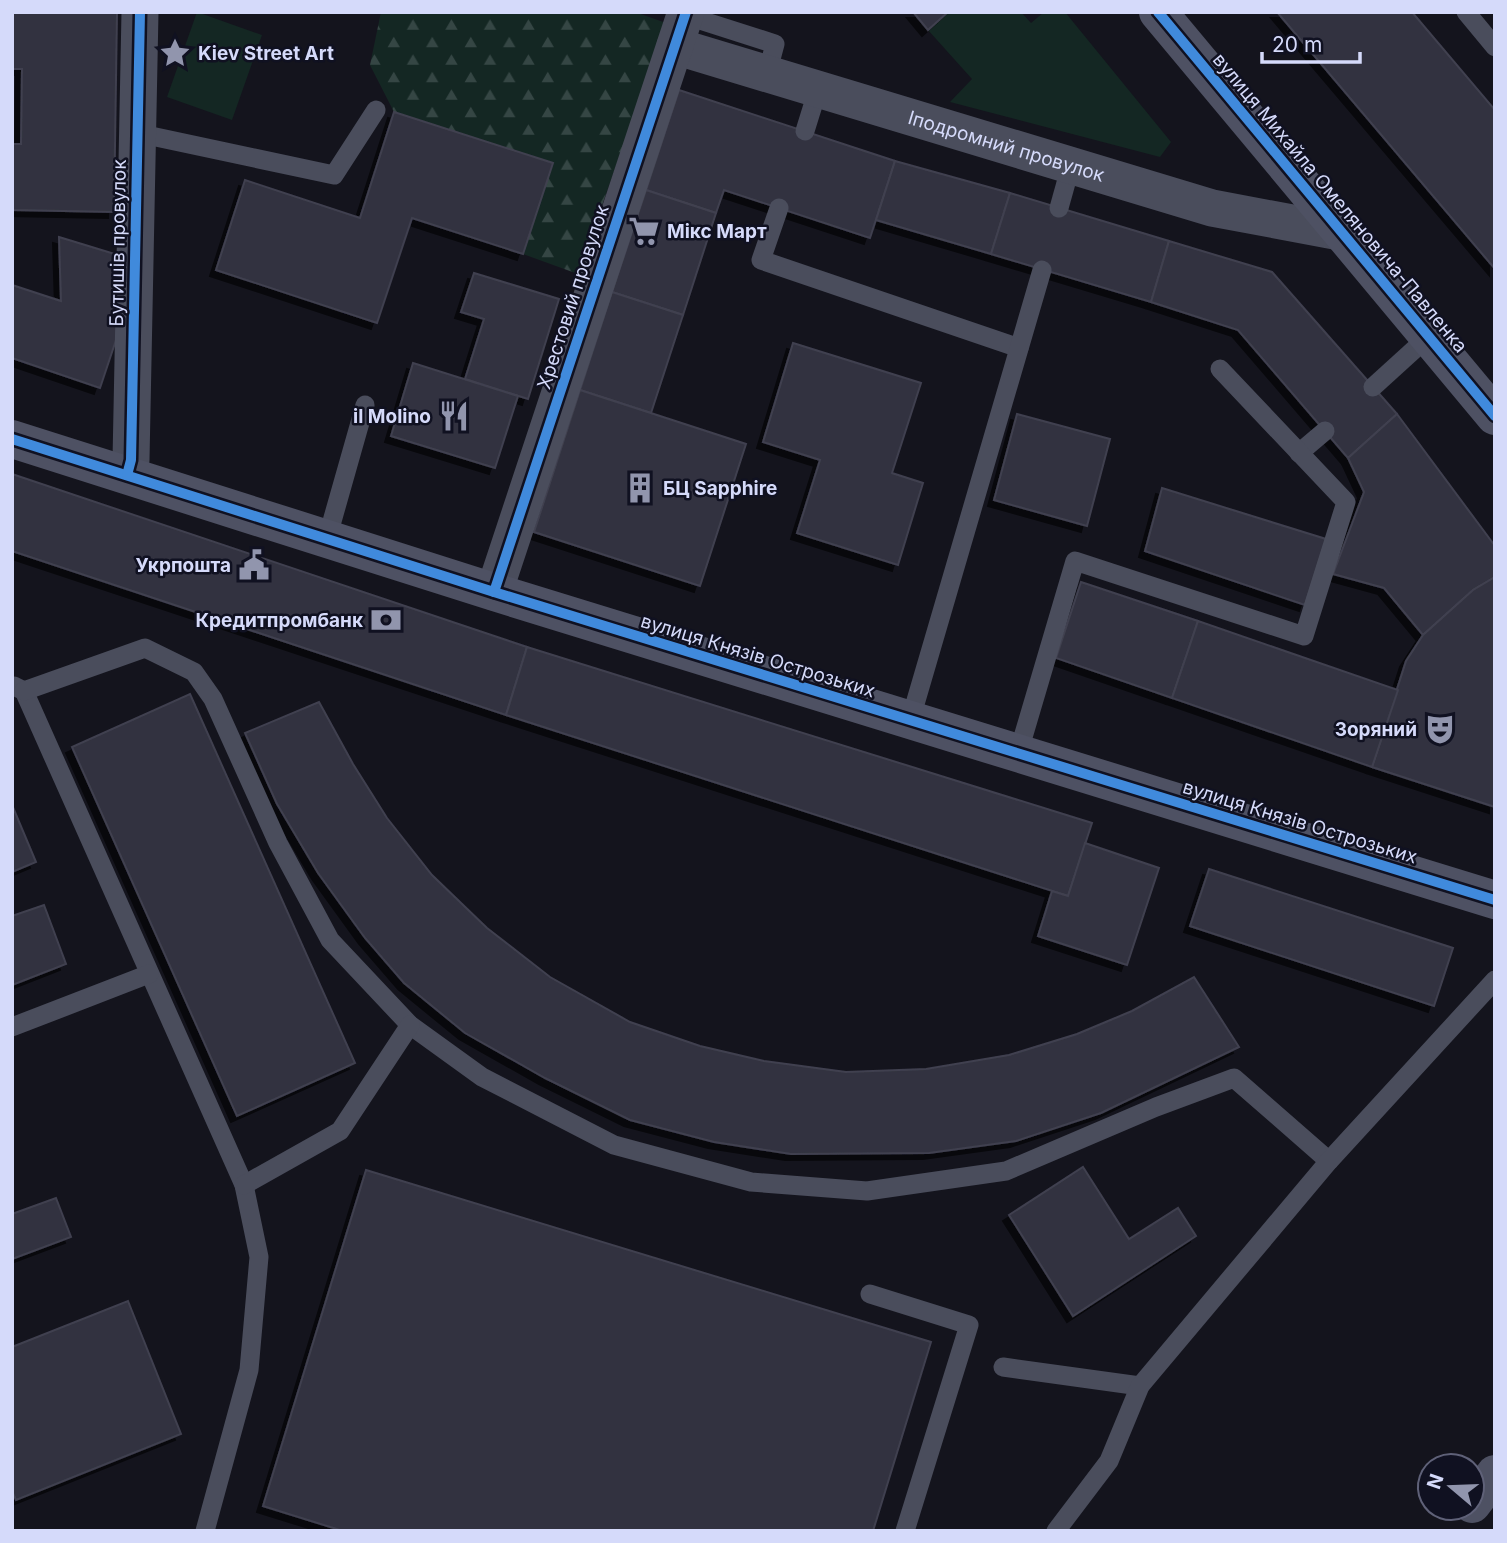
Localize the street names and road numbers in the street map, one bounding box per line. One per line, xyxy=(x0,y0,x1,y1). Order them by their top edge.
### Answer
street label: вулиця Михайла Омеляновича-Павленка xyxy=(1208,49,1472,357)
street label: Іподромний провулок xyxy=(905,105,1108,187)
street label: Бутишів провулок xyxy=(105,158,131,327)
street label: Хрестовий провулок xyxy=(532,201,614,392)
street label: вулиця Князів Острозьких xyxy=(638,609,878,703)
street label: вулиця Князів Острозьких xyxy=(1180,775,1420,869)

